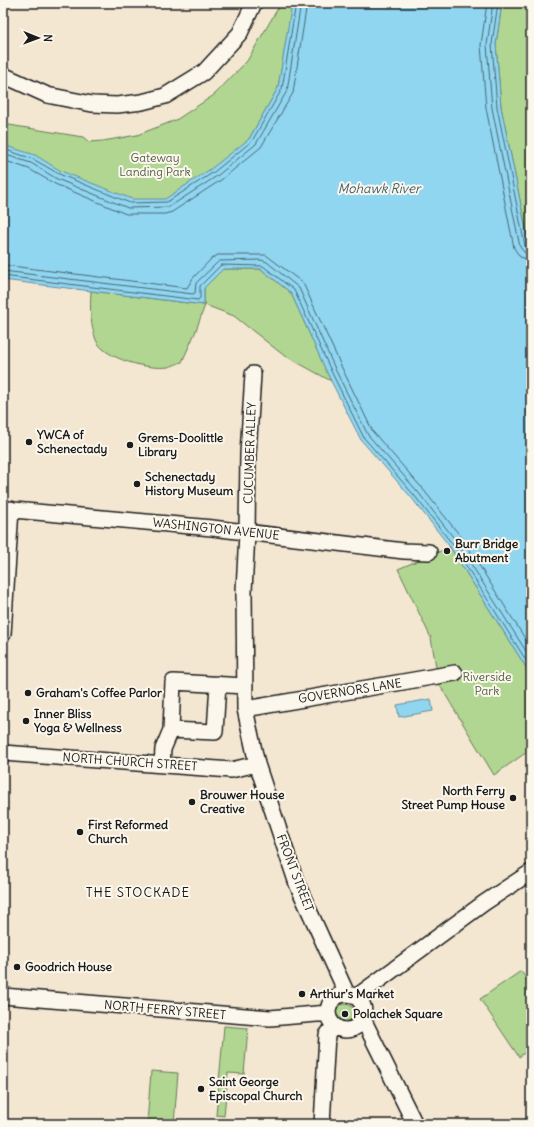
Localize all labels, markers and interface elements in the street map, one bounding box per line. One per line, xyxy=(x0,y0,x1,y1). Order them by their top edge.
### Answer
north arrow xyxy=(18,18,58,58)
text: N xyxy=(41,34,55,42)
park label: Gateway Landing Park xyxy=(119,150,191,179)
water label: Mohawk River xyxy=(338,180,422,197)
street label: CUCUMBER ALLEY xyxy=(240,402,259,504)
place label: YWCA of Schenectady xyxy=(36,427,108,457)
place label: Grems-Doolittle Library xyxy=(138,430,224,460)
marker: YWCA of Schenectady xyxy=(24,437,34,447)
marker: Grems-Doolittle Library xyxy=(125,440,135,450)
place label: Schenectady History Museum xyxy=(145,469,234,499)
marker: Schenectady History Museum xyxy=(132,479,142,489)
street label: WASHINGTON AVENUE xyxy=(152,514,280,543)
place label: Burr Bridge Abutment xyxy=(455,536,519,565)
marker: Burr Bridge Abutment xyxy=(442,546,452,556)
park label: Riverside Park xyxy=(462,669,512,698)
street label: GOVERNORS LANE xyxy=(297,675,403,706)
place label: Graham's Coffee Parlor xyxy=(36,685,162,700)
marker: Graham's Coffee Parlor xyxy=(23,688,33,698)
place label: Inner Bliss Yoga & Wellness xyxy=(33,706,122,736)
marker: Inner Bliss Yoga & Wellness xyxy=(21,716,31,726)
street label: NORTH CHURCH STREET xyxy=(62,749,198,774)
place label: North Ferry Street Pump House xyxy=(401,783,506,813)
place label: Brouwer House Creative xyxy=(200,787,285,816)
marker: North Ferry Street Pump House xyxy=(508,793,518,803)
marker: Brouwer House Creative xyxy=(187,797,197,807)
place label: First Reformed Church xyxy=(88,817,168,846)
marker: First Reformed Church xyxy=(75,827,85,837)
street label: FRONT STREET xyxy=(274,832,317,914)
district label: THE STOCKADE xyxy=(86,884,190,901)
place label: Goodrich House xyxy=(25,959,113,974)
marker: Goodrich House xyxy=(12,962,22,972)
place label: Arthur's Market xyxy=(310,986,395,1001)
marker: Arthur's Market xyxy=(297,989,307,999)
street label: NORTH FERRY STREET xyxy=(104,997,227,1022)
place label: Polachek Square xyxy=(353,1006,443,1022)
marker: Polachek Square xyxy=(340,1009,350,1019)
place label: Saint George Episcopal Church xyxy=(209,1074,303,1104)
marker: Saint George Episcopal Church xyxy=(196,1084,206,1094)

